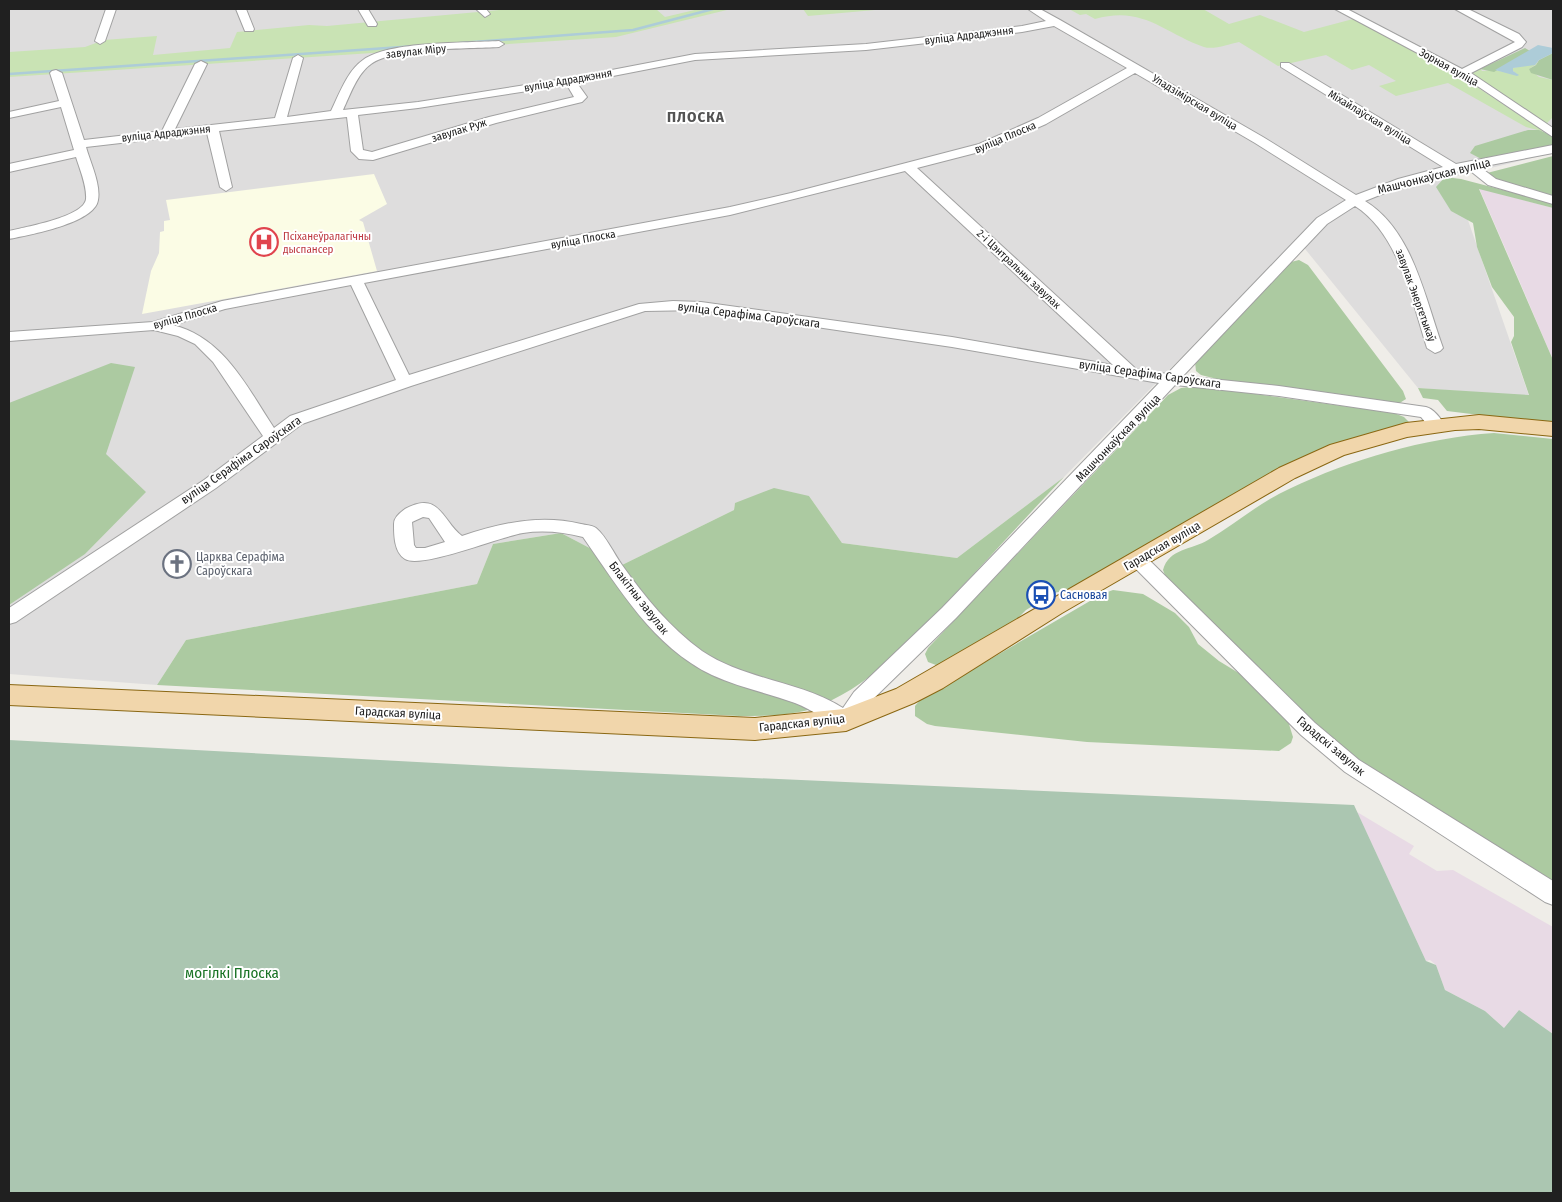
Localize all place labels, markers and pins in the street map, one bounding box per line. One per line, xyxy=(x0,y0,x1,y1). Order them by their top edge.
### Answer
hospital icon: Псіханеўралагічны дыспансер xyxy=(249,227,279,257)
place label: Псіханеўралагічны дыспансер xyxy=(283,230,371,256)
church icon: Царква Серафіма Сароўскага xyxy=(162,549,192,579)
place label: Царква Серафіма Сароўскага xyxy=(196,550,285,578)
bus stop icon: Сасновая xyxy=(1026,580,1056,610)
place label: Сасновая xyxy=(1060,588,1107,602)

